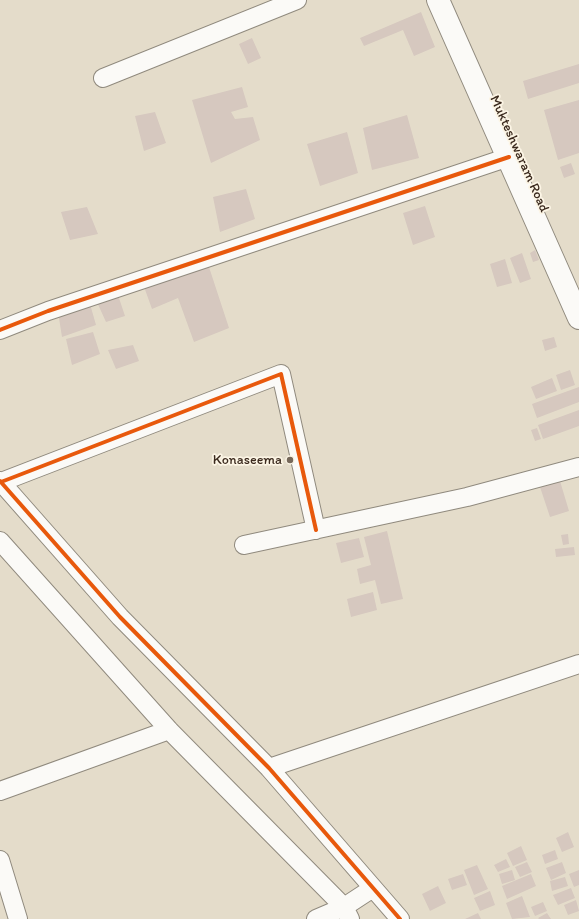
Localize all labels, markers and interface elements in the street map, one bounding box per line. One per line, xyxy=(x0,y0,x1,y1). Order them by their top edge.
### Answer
street label: Mukteshwaram Road xyxy=(486,93,552,215)
place label: Konaseema xyxy=(213,452,282,468)
marker: Konaseema xyxy=(285,455,295,465)

